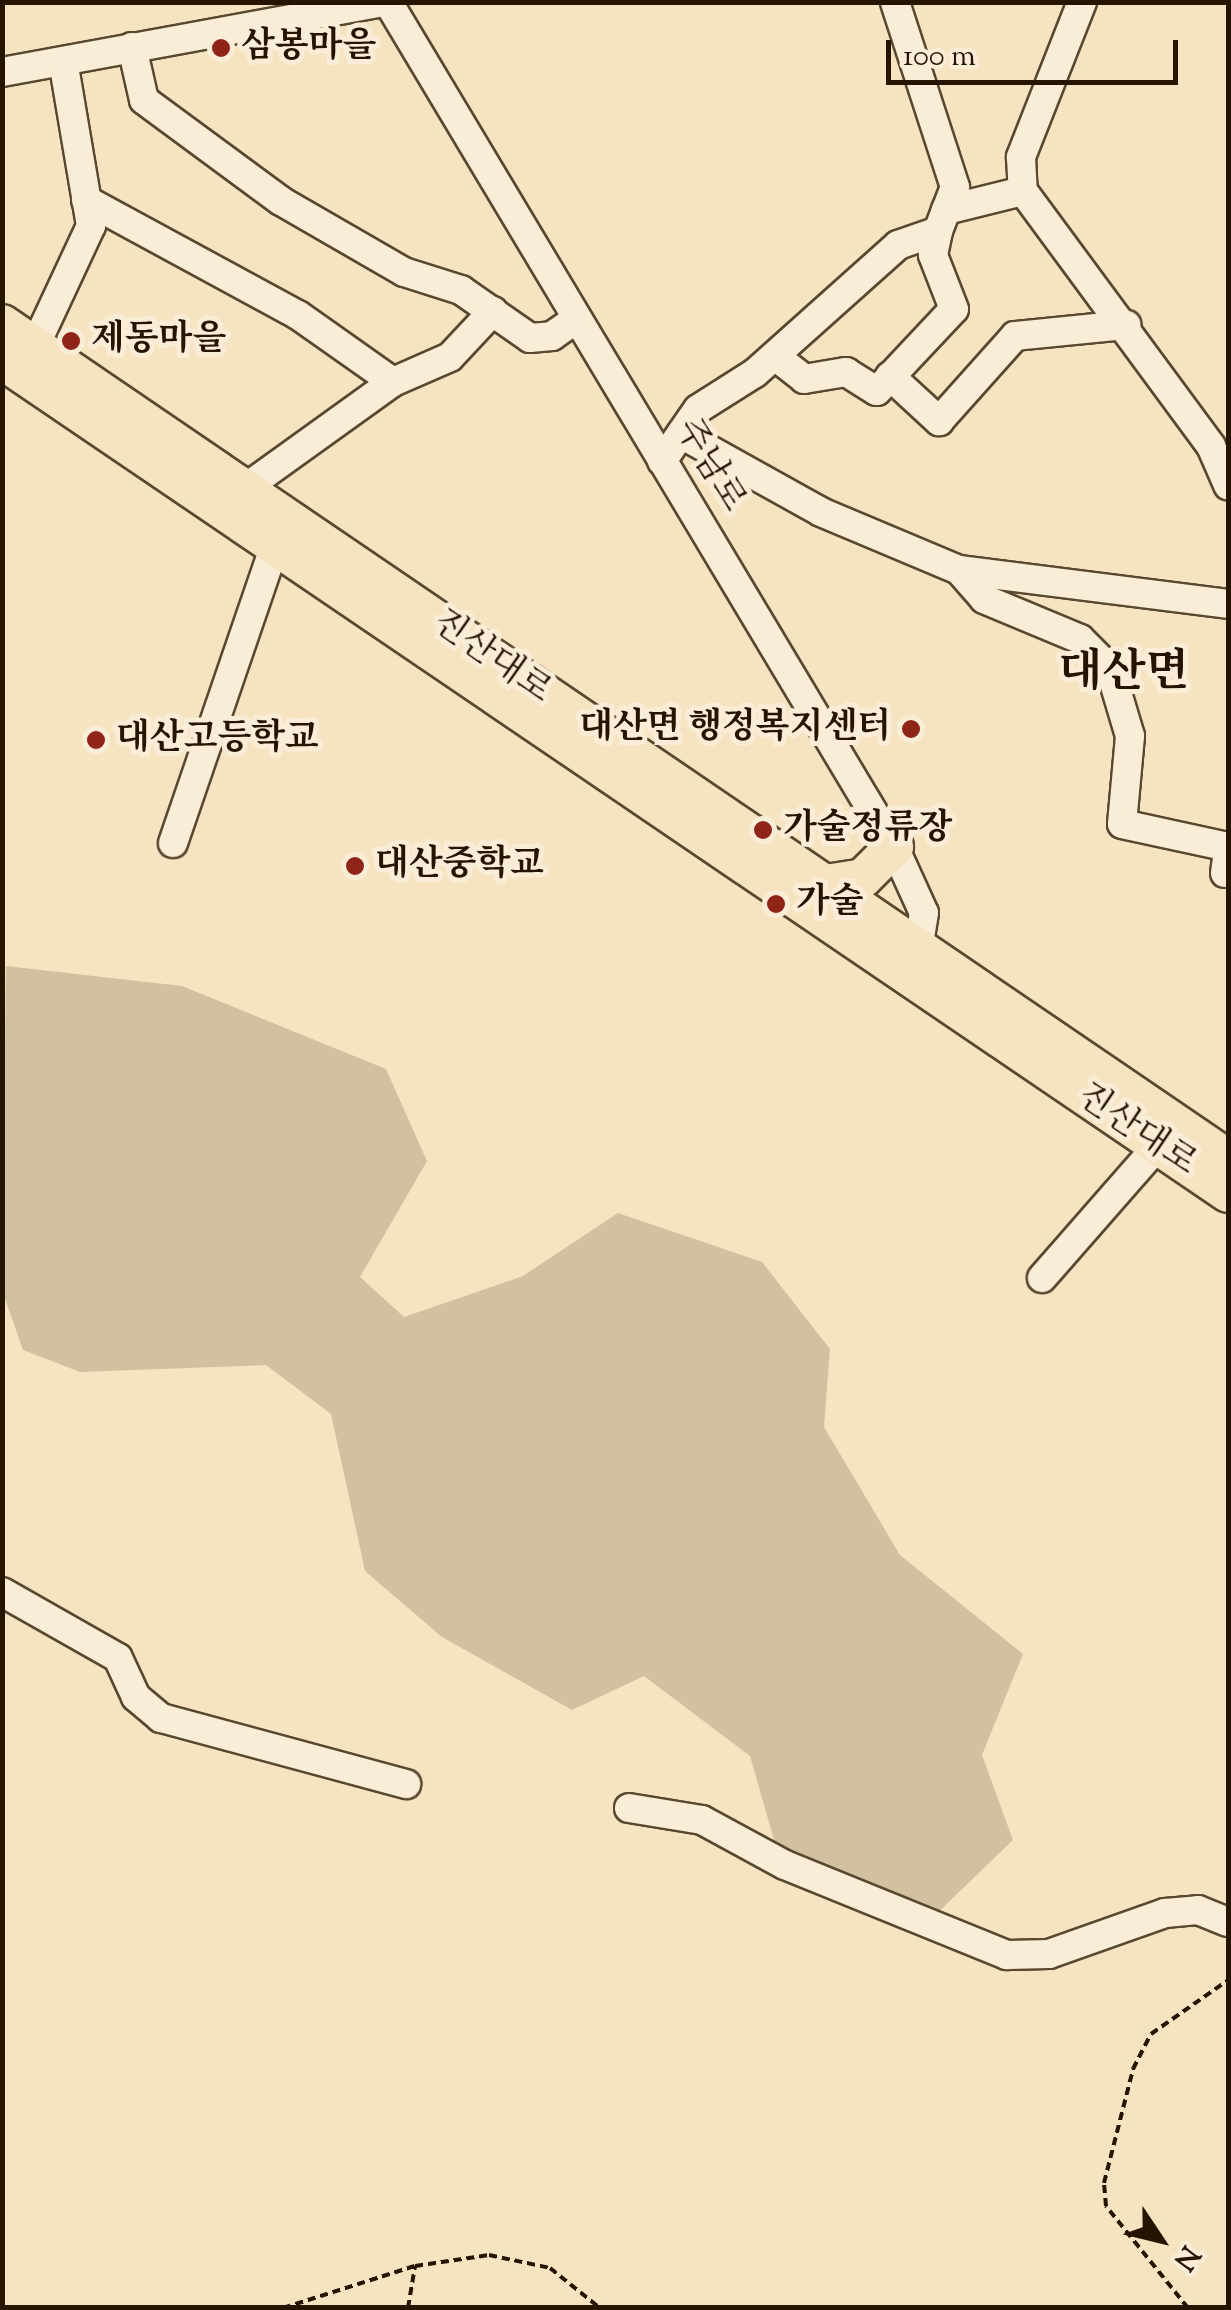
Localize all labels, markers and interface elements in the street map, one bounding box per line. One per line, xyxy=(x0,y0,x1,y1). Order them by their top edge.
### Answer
scale bar xyxy=(891,20,1184,82)
place label: 삼봉마을 xyxy=(241,27,376,69)
text: 100 m xyxy=(903,36,976,79)
marker: 삼봉마을 xyxy=(210,37,232,59)
place label: 제동마을 xyxy=(91,320,226,362)
marker: 제동마을 xyxy=(60,330,82,352)
street label: 주남로 xyxy=(665,412,753,520)
street label: 진산대로 xyxy=(424,602,558,714)
district label: 대산면 xyxy=(1059,648,1189,702)
place label: 대산면 행정복지센터 xyxy=(579,708,891,750)
marker: 대산면 행정복지센터 xyxy=(900,718,922,740)
place label: 대산고등학교 xyxy=(116,719,319,761)
marker: 대산고등학교 xyxy=(85,729,107,751)
place label: 가술정류장 xyxy=(783,809,952,851)
marker: 가술정류장 xyxy=(752,819,774,841)
place label: 대산중학교 xyxy=(375,845,544,887)
marker: 대산중학교 xyxy=(344,855,366,877)
place label: 가술 xyxy=(796,883,864,925)
marker: 가술 xyxy=(765,893,787,915)
street label: 진산대로 xyxy=(1068,1076,1204,1186)
north arrow xyxy=(1111,2190,1211,2290)
text: N xyxy=(1163,2237,1208,2278)

